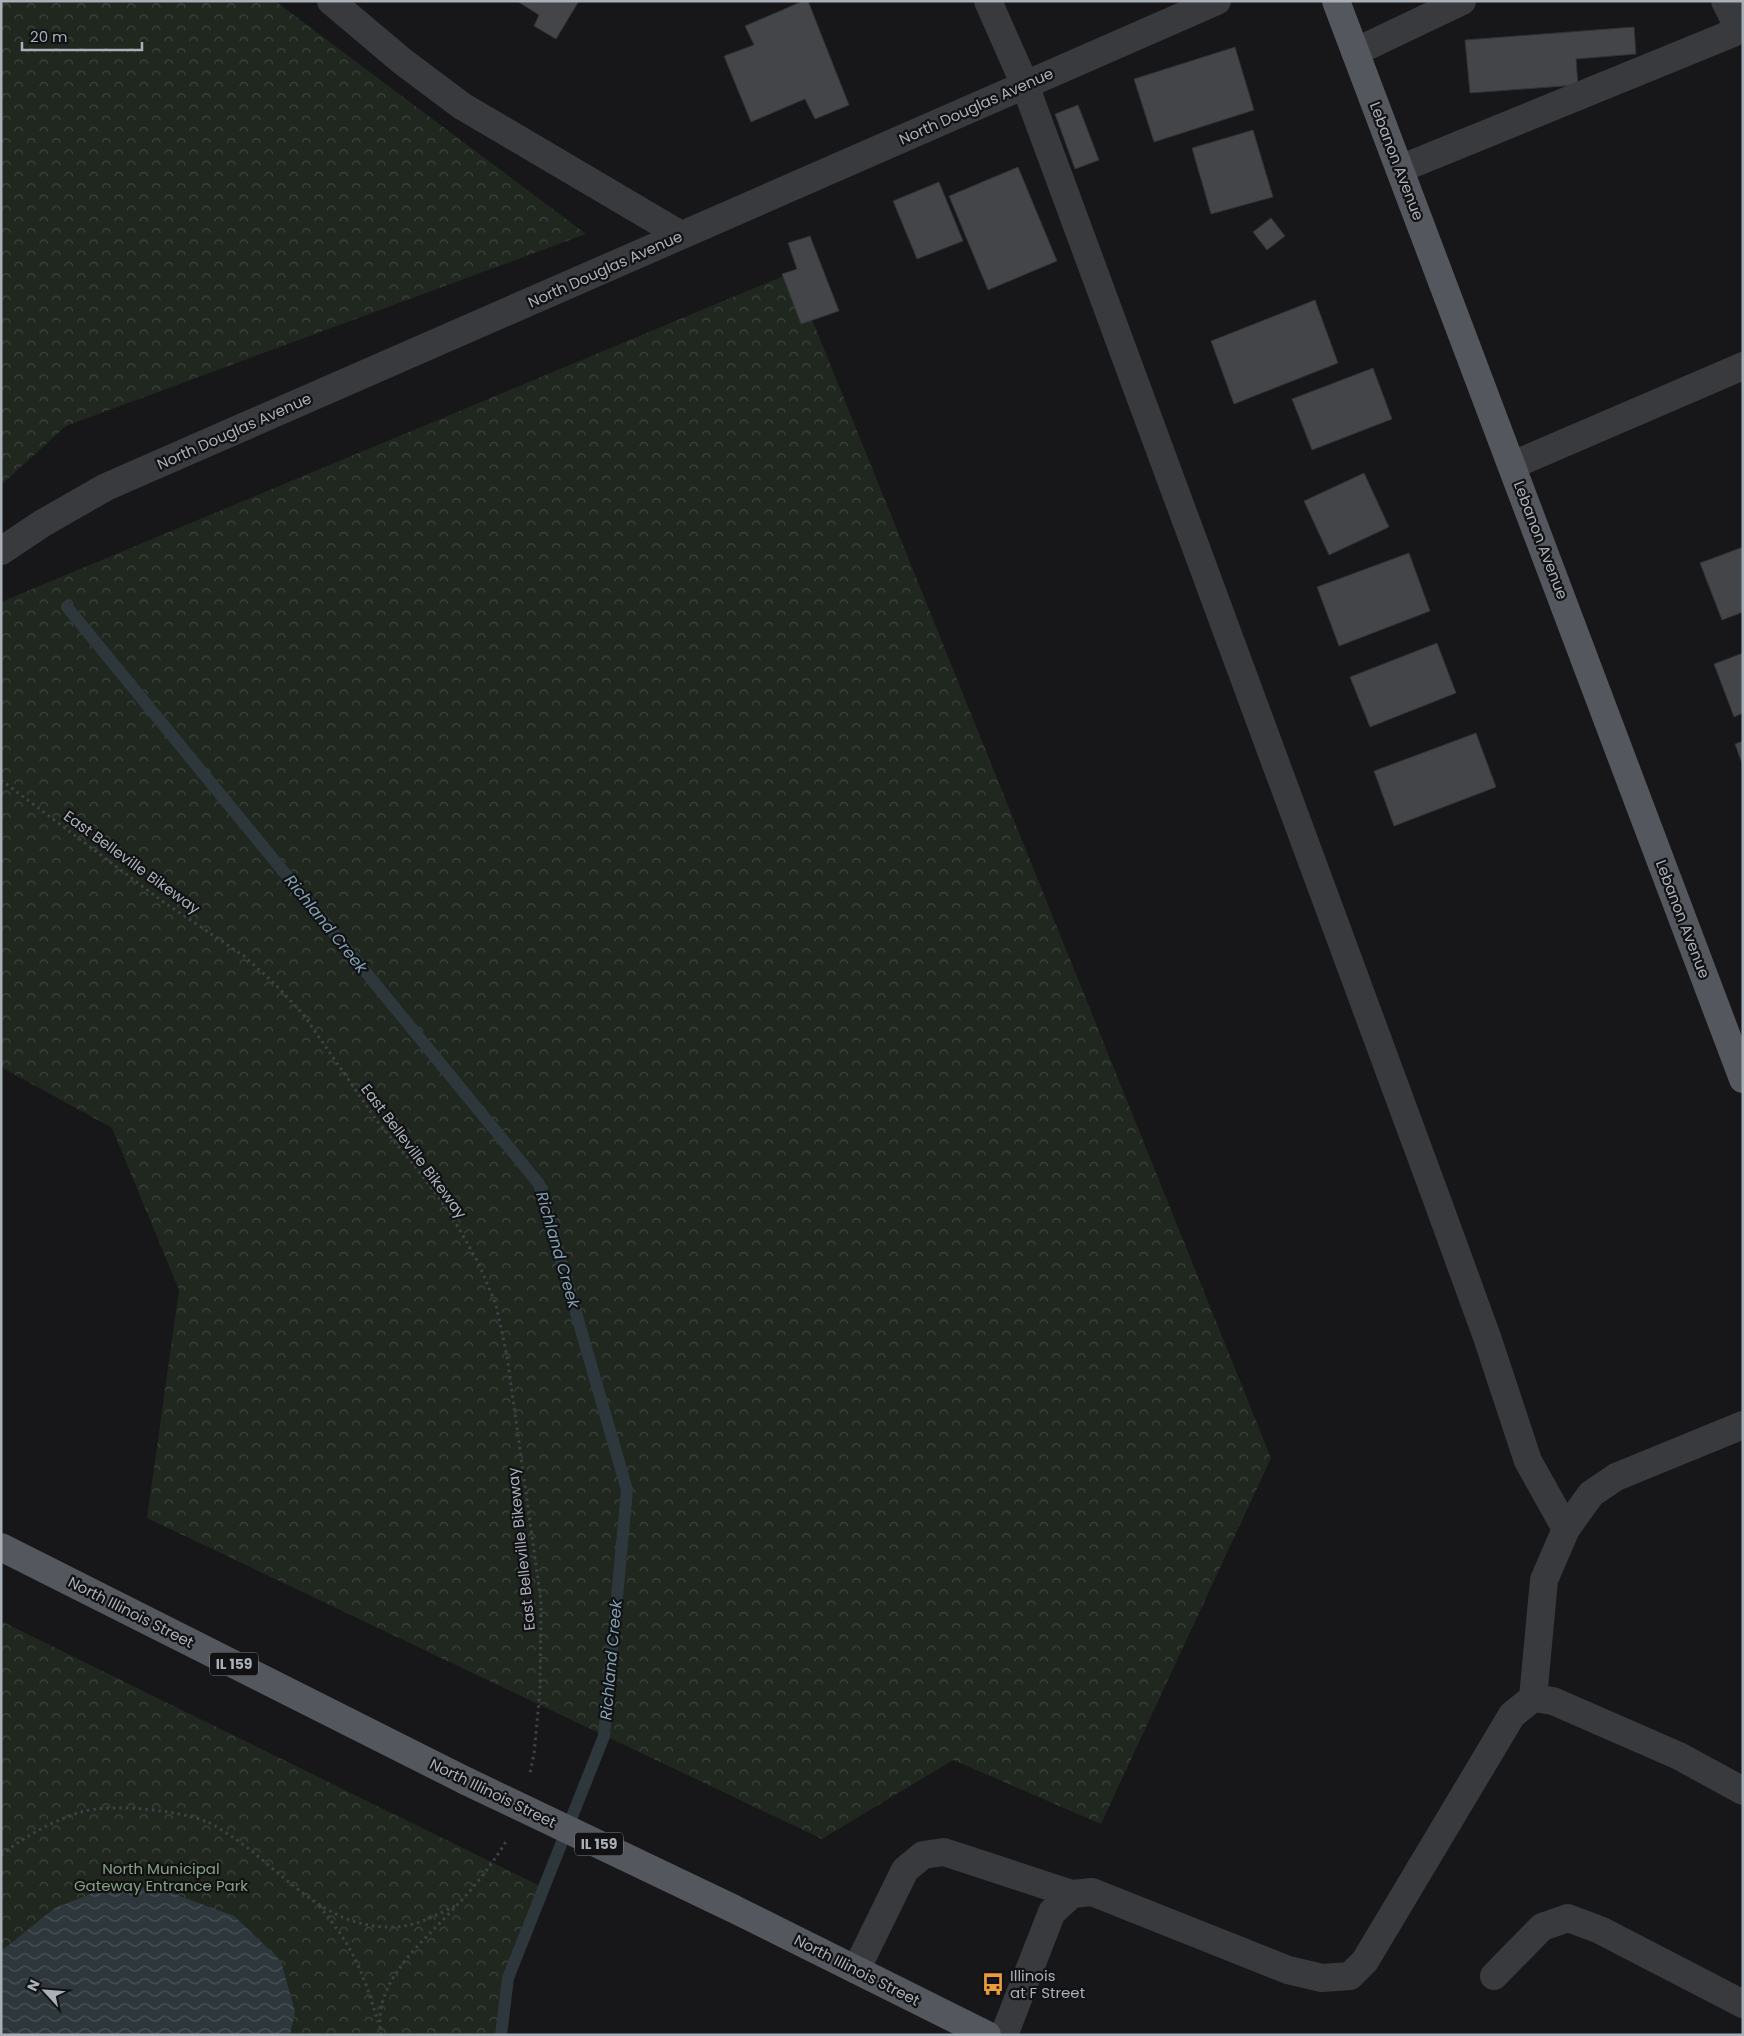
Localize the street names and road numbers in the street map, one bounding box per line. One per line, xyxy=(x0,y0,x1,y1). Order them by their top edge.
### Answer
street label: North Douglas Avenue xyxy=(896,62,1056,150)
street label: Lebanon Avenue xyxy=(1365,99,1429,223)
street label: North Douglas Avenue xyxy=(525,225,685,313)
street label: North Douglas Avenue xyxy=(154,387,314,475)
street label: Lebanon Avenue xyxy=(1509,478,1573,602)
street label: East Belleville Bikeway xyxy=(60,805,205,919)
street label: Lebanon Avenue xyxy=(1651,857,1715,981)
street label: East Belleville Bikeway xyxy=(356,1079,472,1223)
street label: East Belleville Bikeway xyxy=(502,1466,540,1632)
street label: North Illinois Street xyxy=(65,1571,197,1653)
road number: IL 159 xyxy=(210,1652,258,1676)
street label: North Illinois Street xyxy=(426,1753,560,1833)
road number: IL 159 xyxy=(575,1832,623,1856)
street label: North Illinois Street xyxy=(791,1929,923,2011)

